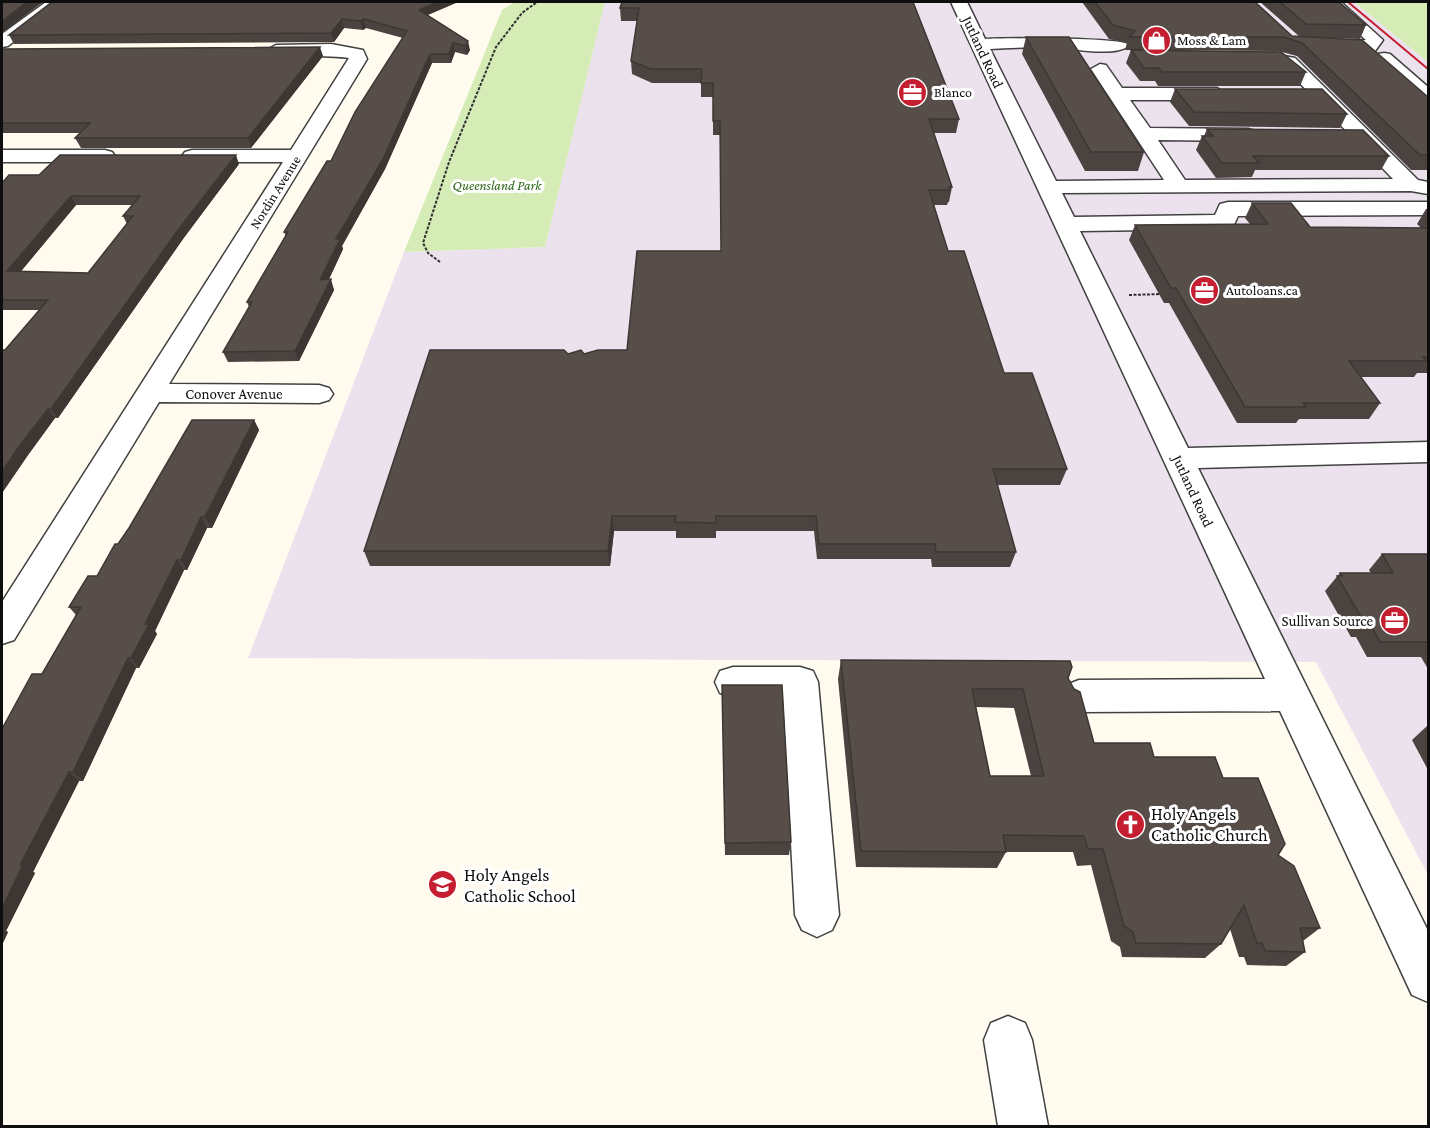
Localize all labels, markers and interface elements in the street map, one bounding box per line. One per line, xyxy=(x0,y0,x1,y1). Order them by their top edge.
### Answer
street label: Jutland Road xyxy=(958,12,1007,91)
shop icon: Moss & Lam xyxy=(1140,24,1172,56)
place label: Moss & Lam xyxy=(1177,32,1246,48)
office icon: Blanco xyxy=(897,76,929,108)
place label: Blanco xyxy=(934,84,972,100)
street label: Nordin Avenue xyxy=(246,153,304,231)
park label: Queensland Park xyxy=(453,177,542,193)
office icon: Autoloans.ca xyxy=(1189,274,1221,306)
place label: Autoloans.ca xyxy=(1226,282,1299,298)
street label: Conover Avenue xyxy=(185,386,283,402)
street label: Jutland Road xyxy=(1168,451,1217,530)
office icon: Sullivan Source xyxy=(1378,605,1410,637)
place label: Sullivan Source xyxy=(1281,613,1373,629)
place label: Holy Angels Catholic Church xyxy=(1151,804,1268,845)
church icon: Holy Angels Catholic Church xyxy=(1114,808,1146,840)
place label: Holy Angels Catholic School xyxy=(464,865,576,906)
school or university icon: Holy Angels Catholic School xyxy=(427,869,459,901)

